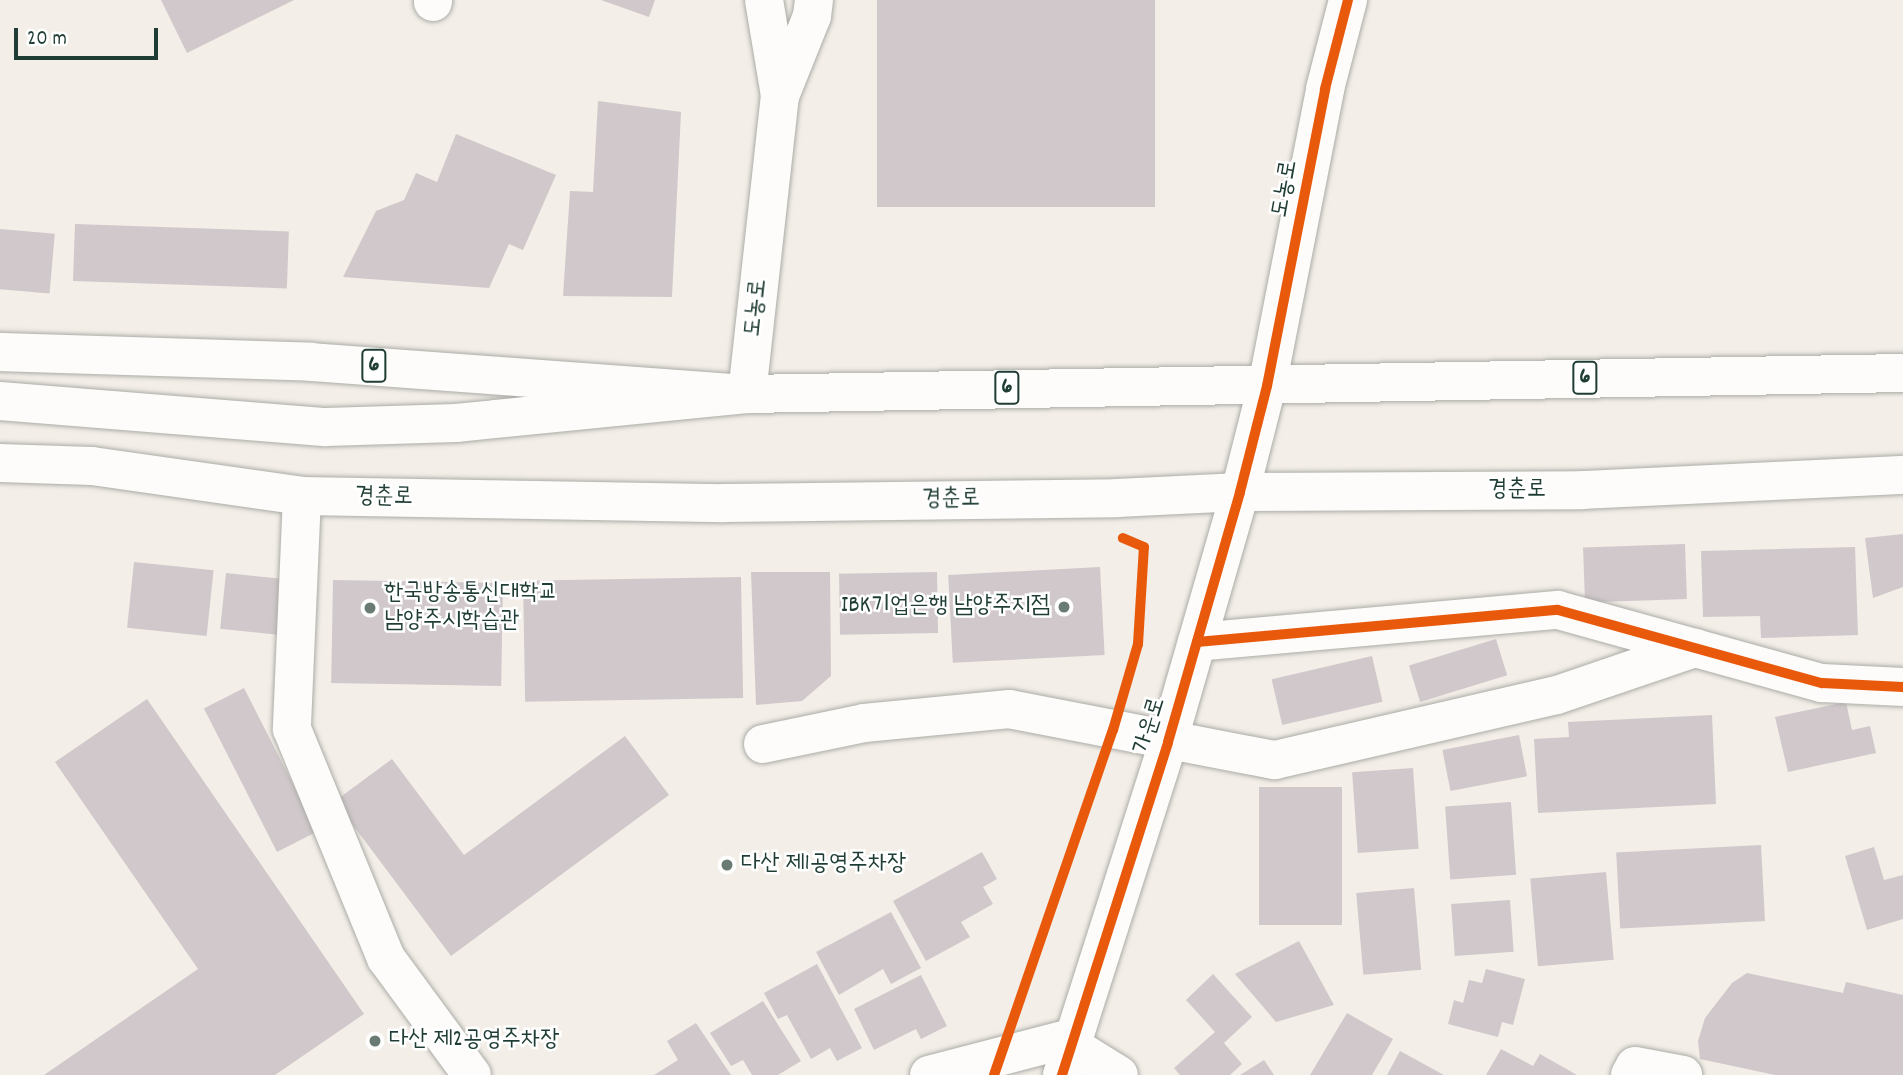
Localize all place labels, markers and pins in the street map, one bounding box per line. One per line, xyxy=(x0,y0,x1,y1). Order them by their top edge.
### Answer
place label: 한국방송통신대학교 남양주시학습관 xyxy=(384,580,558,636)
place label: IBK기업은행 남양주지점 xyxy=(841,593,1050,621)
marker: IBK기업은행 남양주지점 xyxy=(1056,599,1072,615)
marker: 한국방송통신대학교 남양주시학습관 xyxy=(362,600,378,616)
place label: 다산 제1공영주차장 xyxy=(741,851,906,879)
marker: 다산 제1공영주차장 xyxy=(719,857,735,873)
place label: 다산 제2공영주차장 xyxy=(389,1027,559,1055)
marker: 다산 제2공영주차장 xyxy=(367,1033,383,1049)

